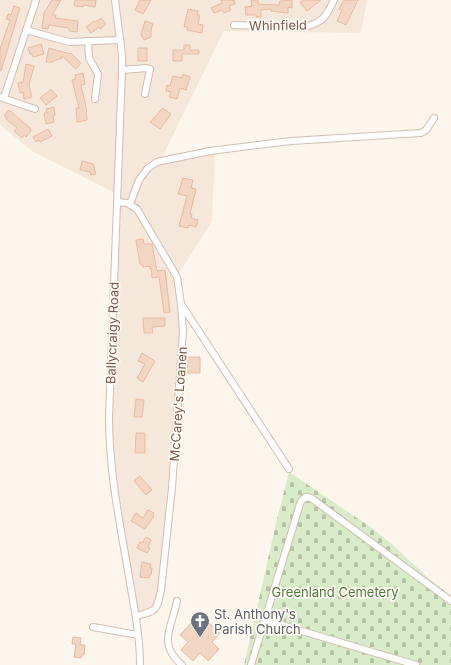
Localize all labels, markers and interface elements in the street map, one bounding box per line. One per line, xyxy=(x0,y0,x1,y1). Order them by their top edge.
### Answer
street label: Whinfield xyxy=(249,16,307,34)
street label: Ballycraigy Road xyxy=(102,282,122,384)
street label: McCarey's Loanen xyxy=(166,346,190,462)
park label: Greenland Cemetery xyxy=(271,584,399,600)
place label: St. Anthony's Parish Church xyxy=(214,606,301,637)
church icon: St. Anthony's Parish Church xyxy=(189,610,211,638)

